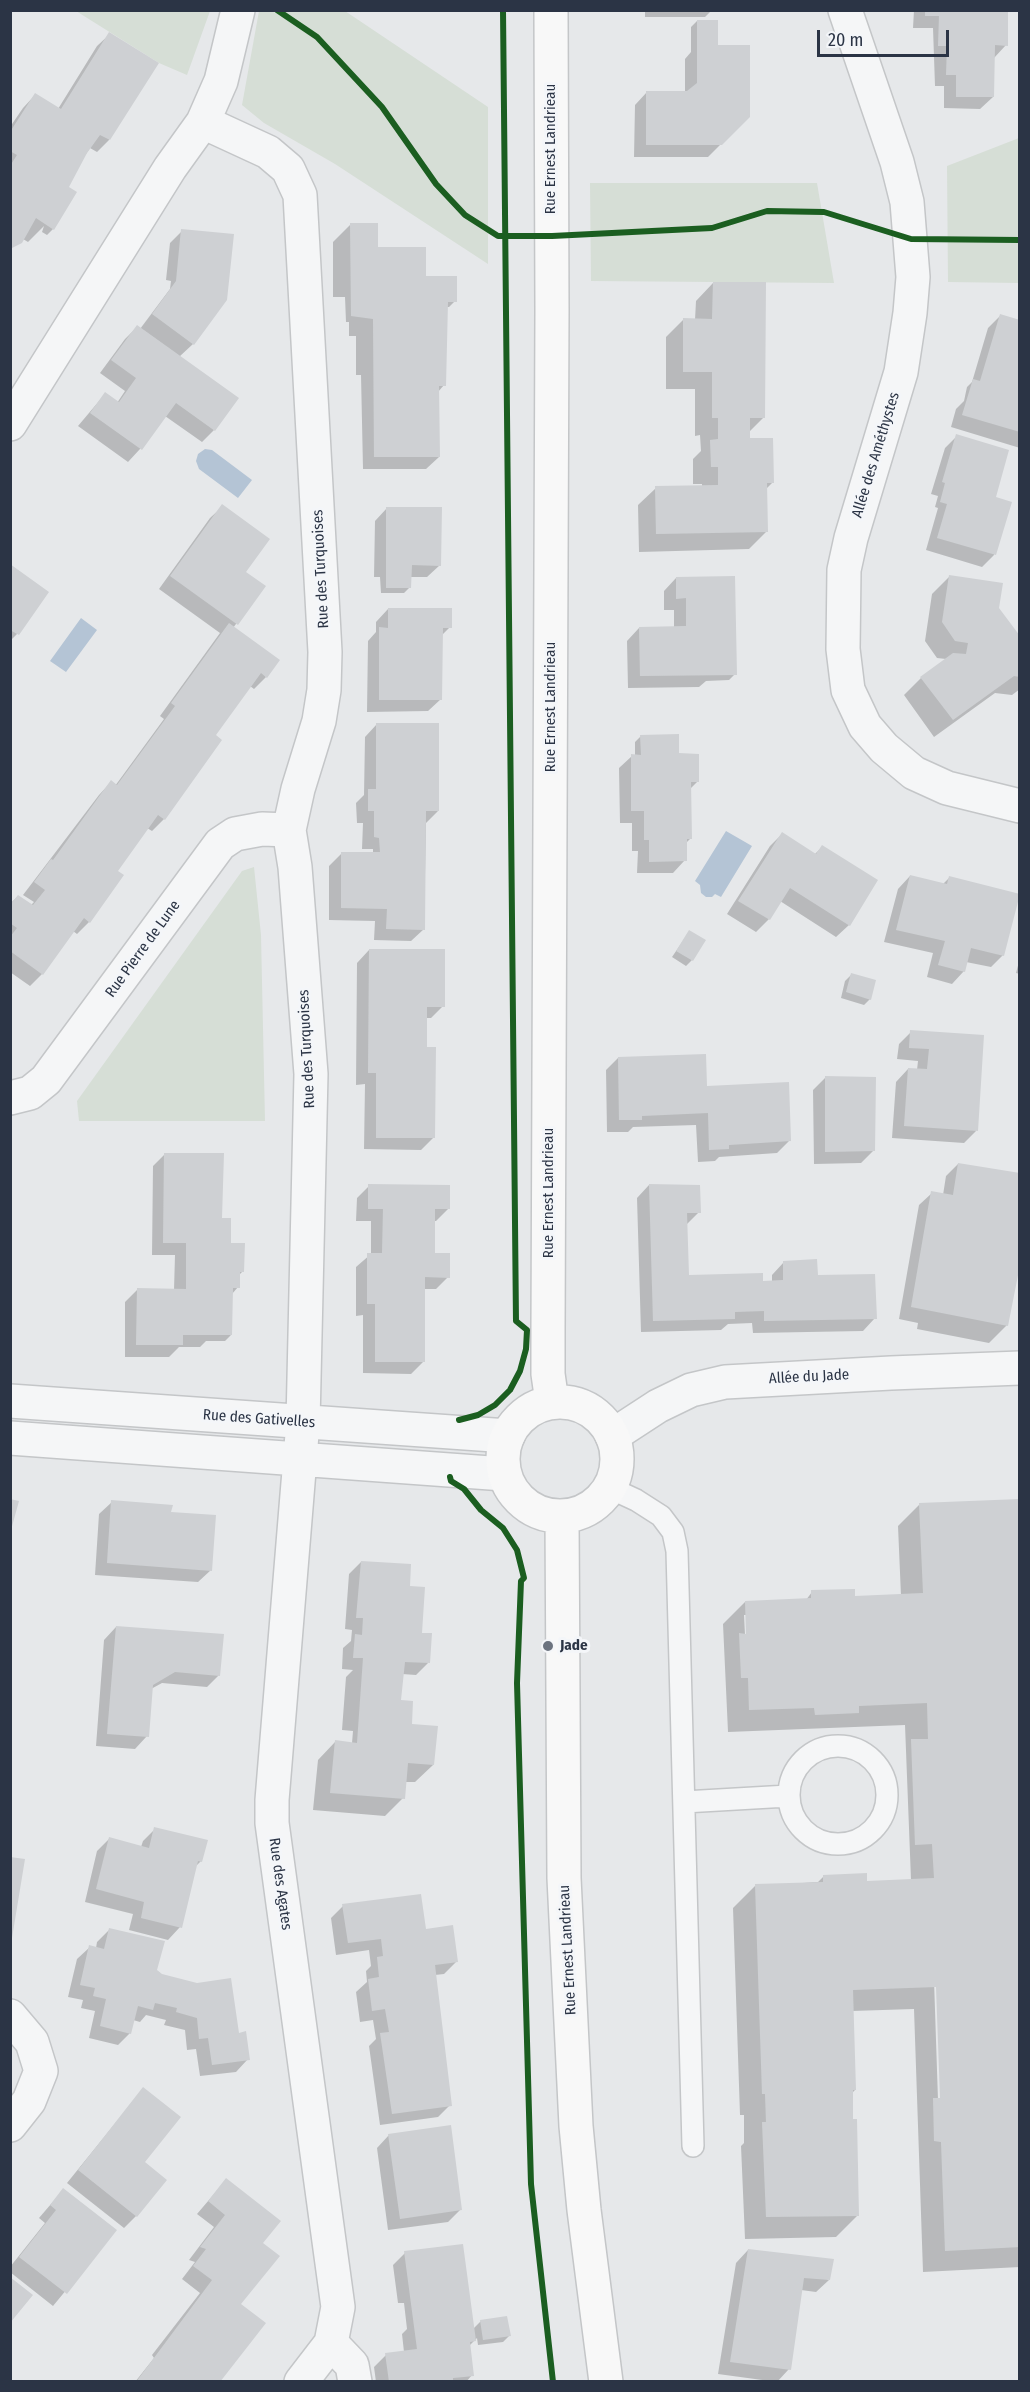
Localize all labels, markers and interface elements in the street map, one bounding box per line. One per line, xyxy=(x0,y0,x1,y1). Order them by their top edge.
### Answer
scale bar xyxy=(820,18,952,56)
text: 20 m xyxy=(828,29,863,51)
street label: Rue Ernest Landrieau xyxy=(542,84,560,214)
street label: Allée des Améthystes xyxy=(848,390,904,520)
street label: Rue des Turquoises xyxy=(309,509,333,629)
street label: Rue Ernest Landrieau xyxy=(542,642,560,772)
street label: Rue Pierre de Lune xyxy=(102,897,184,1001)
street label: Rue des Turquoises xyxy=(295,989,319,1109)
street label: Rue Ernest Landrieau xyxy=(540,1128,558,1258)
street label: Allée du Jade xyxy=(768,1366,850,1388)
street label: Rue des Gativelles xyxy=(202,1406,316,1432)
place label: Jade xyxy=(560,1637,588,1655)
marker: Jade xyxy=(541,1639,555,1653)
street label: Rue des Agates xyxy=(265,1837,295,1931)
street label: Rue Ernest Landrieau xyxy=(556,1884,580,2016)

